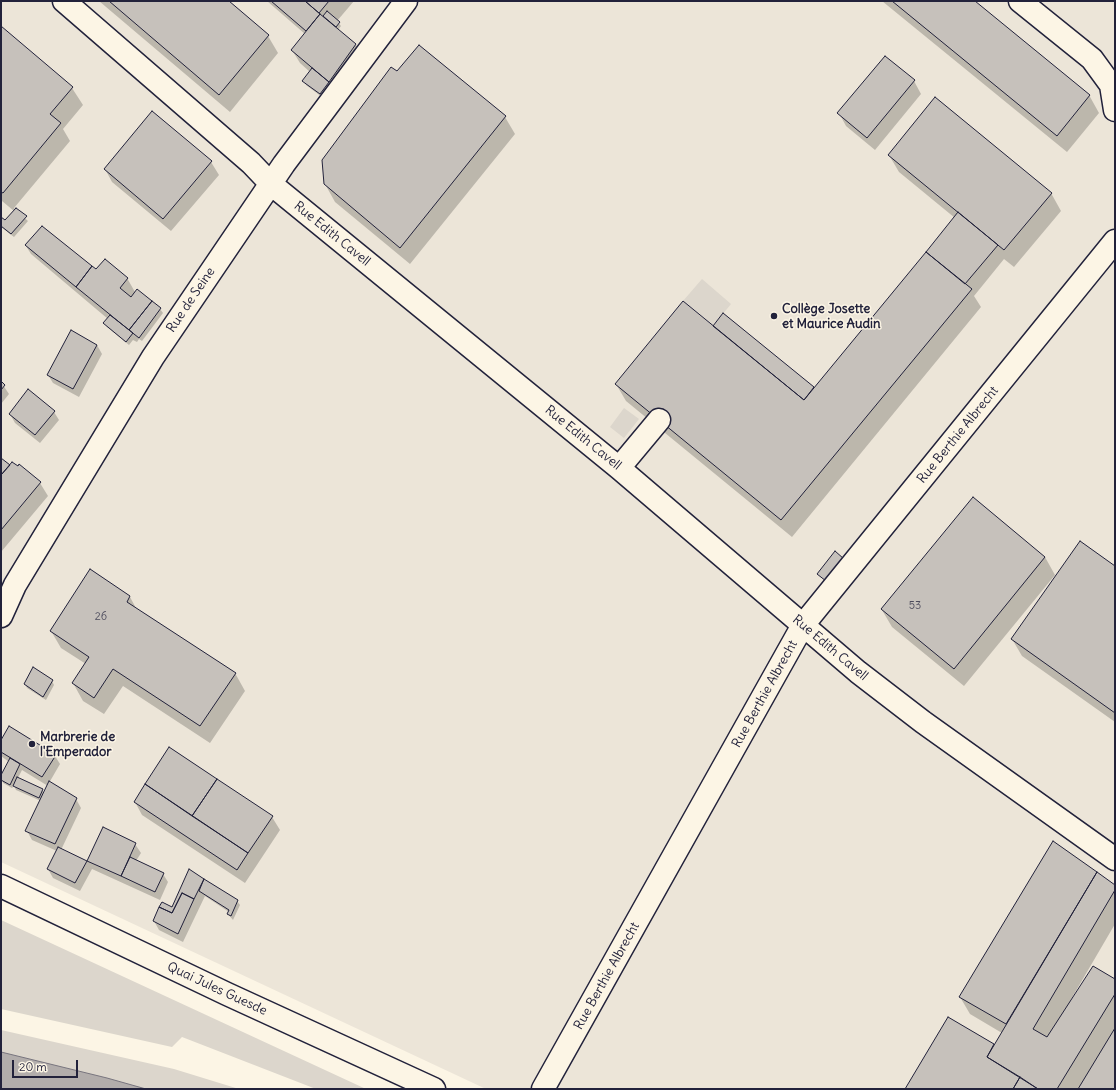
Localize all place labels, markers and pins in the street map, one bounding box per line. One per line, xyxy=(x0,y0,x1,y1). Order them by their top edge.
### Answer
place label: Collège Josette et Maurice Audin xyxy=(782,301,881,332)
marker: Collège Josette et Maurice Audin xyxy=(769,311,779,321)
place label: Marbrerie de l'Emperador xyxy=(40,729,115,760)
marker: Marbrerie de l'Emperador xyxy=(27,739,37,749)

